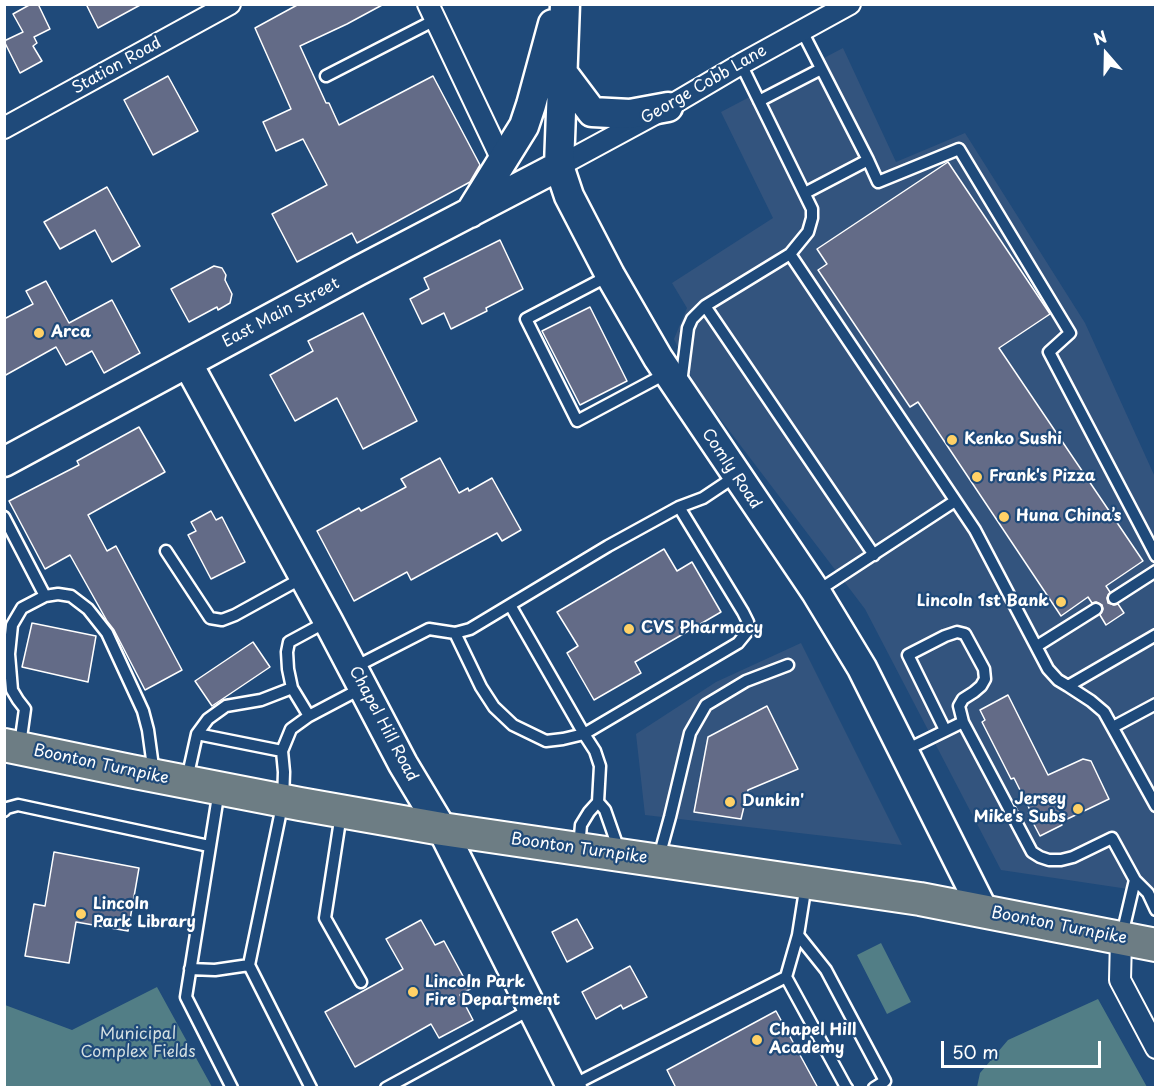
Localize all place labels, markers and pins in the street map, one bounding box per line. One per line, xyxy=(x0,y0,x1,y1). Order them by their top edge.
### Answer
place label: Arca xyxy=(51,323,91,343)
marker: Arca xyxy=(32,326,46,340)
place label: Kenko Sushi xyxy=(964,430,1062,450)
marker: Kenko Sushi xyxy=(945,433,959,447)
place label: Frank's Pizza xyxy=(989,467,1095,487)
marker: Frank's Pizza xyxy=(970,470,984,484)
place label: Huna China’s xyxy=(1016,507,1121,527)
marker: Huna China’s xyxy=(997,510,1011,524)
place label: Lincoln 1st Bank xyxy=(917,592,1049,612)
marker: Lincoln 1st Bank xyxy=(1054,595,1068,609)
place label: CVS Pharmacy xyxy=(641,619,763,639)
marker: CVS Pharmacy xyxy=(622,622,636,636)
place label: Jersey Mike's Subs xyxy=(974,790,1066,828)
place label: Dunkin' xyxy=(742,792,804,812)
marker: Dunkin' xyxy=(723,795,737,809)
marker: Jersey Mike's Subs xyxy=(1071,802,1085,816)
place label: Lincoln Park Library xyxy=(93,895,196,933)
marker: Lincoln Park Library xyxy=(74,907,88,921)
place label: Lincoln Park Fire Department xyxy=(425,973,560,1011)
marker: Lincoln Park Fire Department xyxy=(406,985,420,999)
place label: Chapel Hill Academy xyxy=(769,1021,856,1059)
marker: Chapel Hill Academy xyxy=(750,1033,764,1047)

